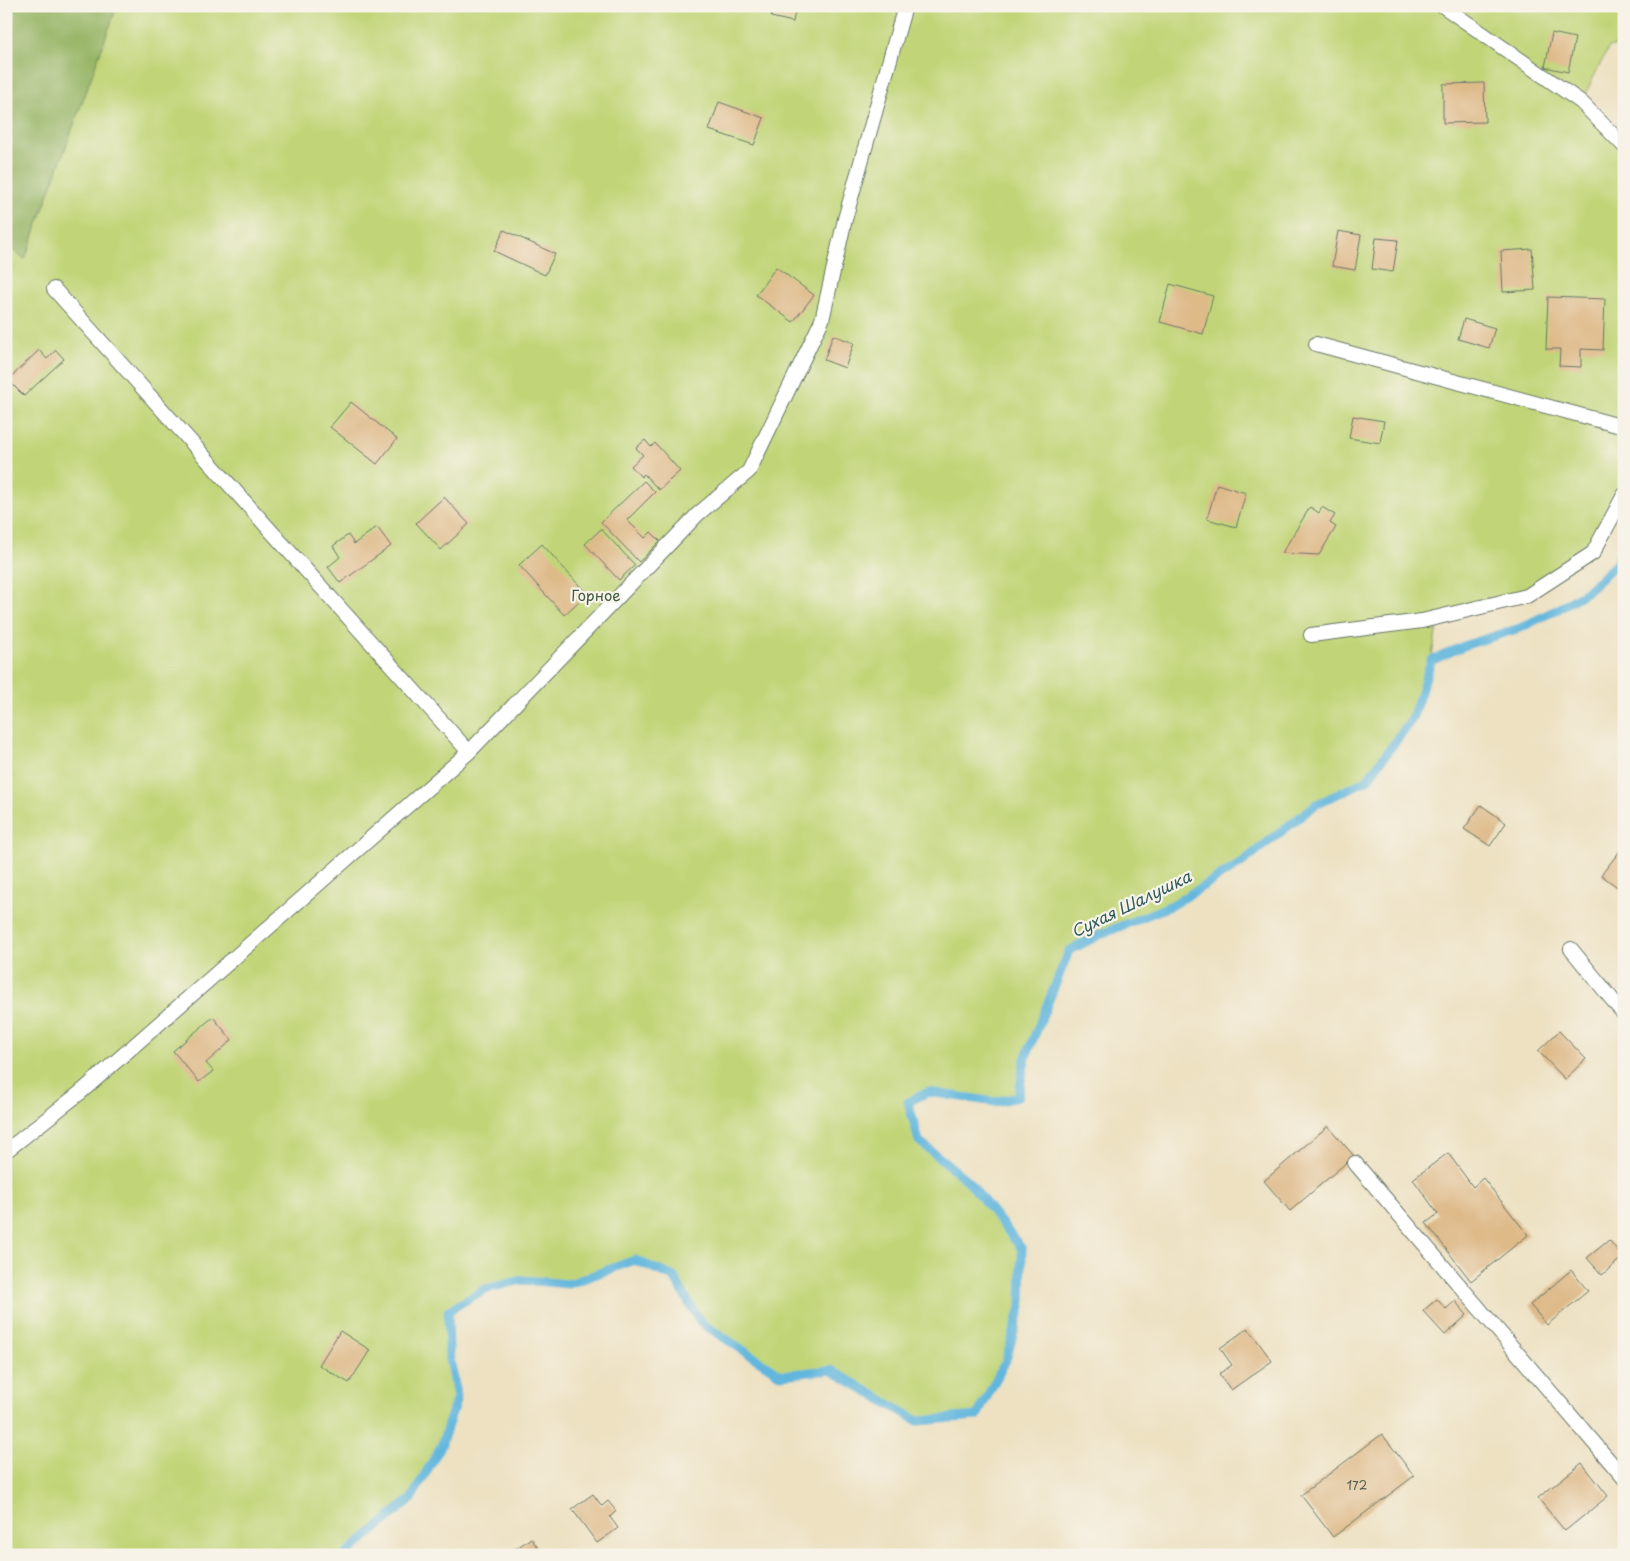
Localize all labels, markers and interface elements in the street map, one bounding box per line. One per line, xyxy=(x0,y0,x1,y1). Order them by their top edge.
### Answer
park label: Горное xyxy=(571,583,621,606)
water label: Сухая Шалушка xyxy=(1066,863,1196,943)
house number: 172 xyxy=(1347,1476,1367,1494)

